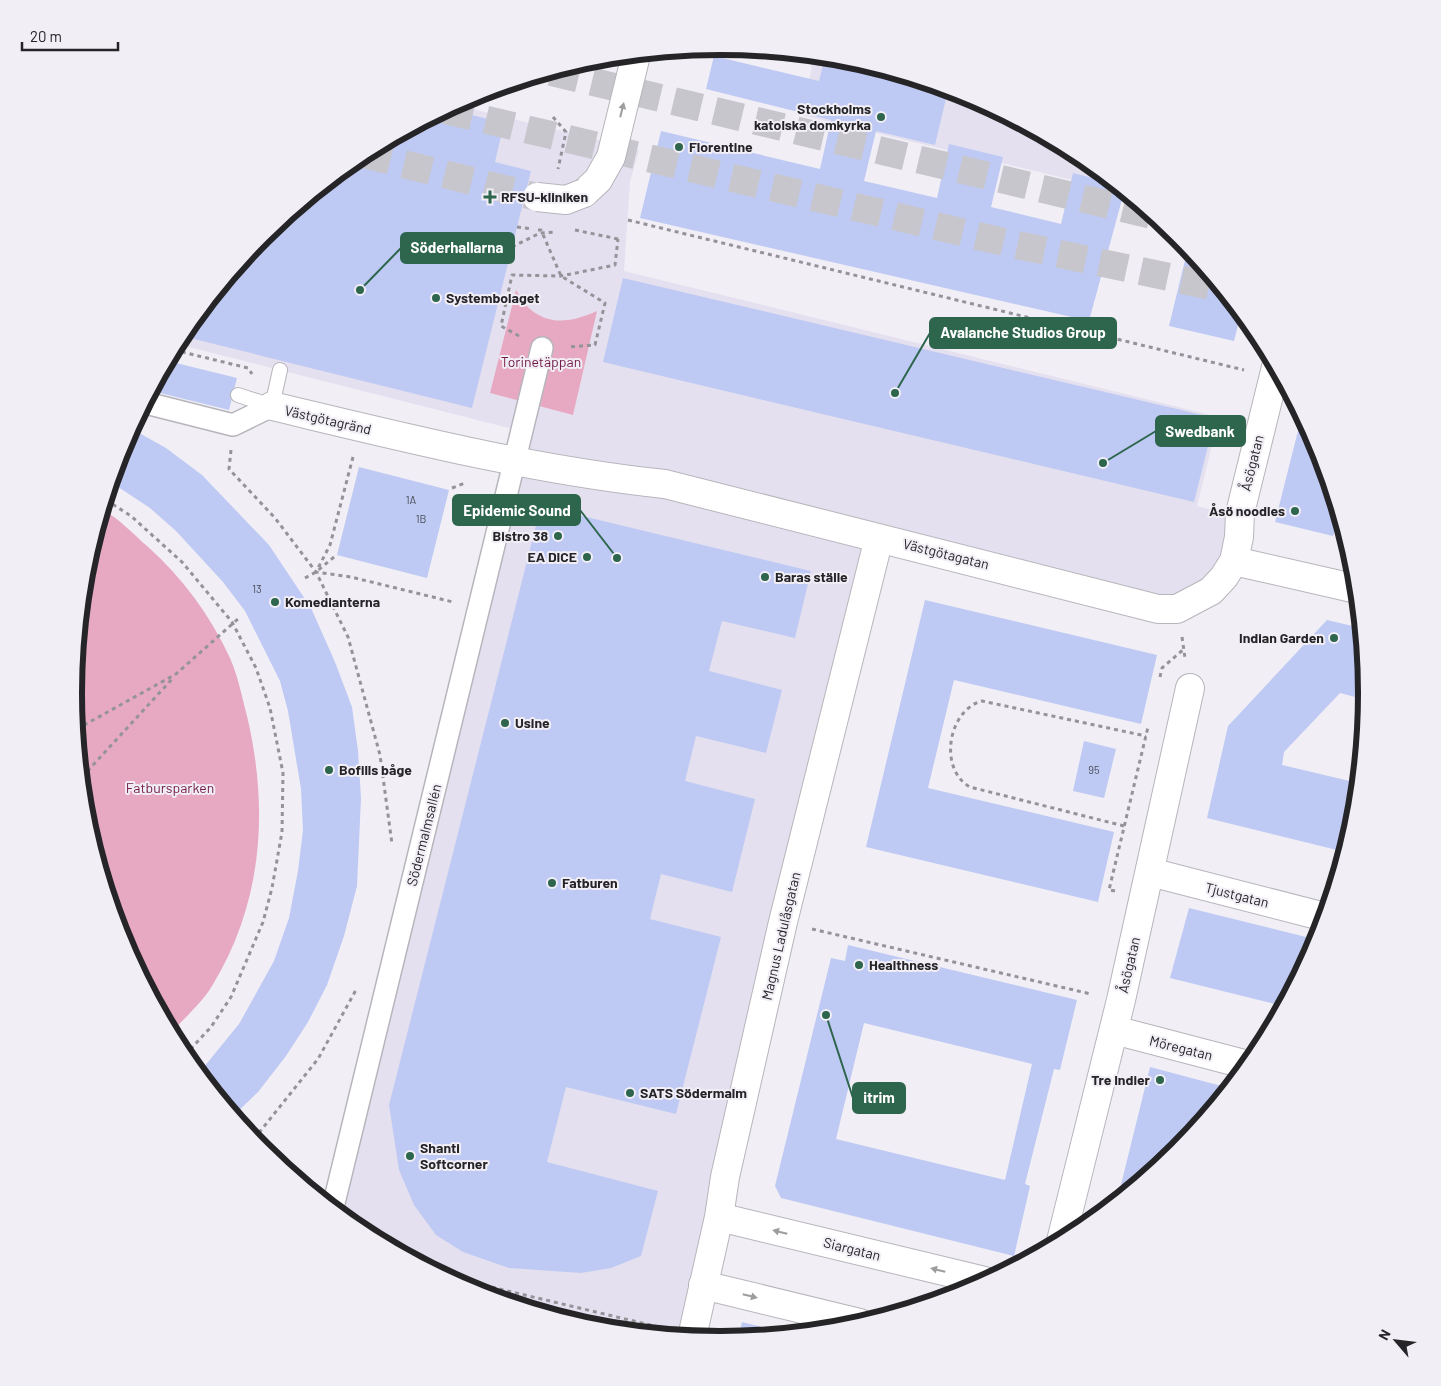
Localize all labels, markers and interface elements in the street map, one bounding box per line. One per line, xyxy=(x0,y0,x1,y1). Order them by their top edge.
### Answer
scale bar xyxy=(22,20,119,52)
text: 20 m xyxy=(30,27,62,45)
place label: Stockholms katolska domkyrka xyxy=(754,100,871,133)
one-way arrow xyxy=(618,102,626,117)
marker: Stockholms katolska domkyrka xyxy=(875,111,887,123)
place label: Florentine xyxy=(689,138,753,155)
marker: Florentine xyxy=(673,141,685,153)
place label: RFSU-kliniken xyxy=(501,188,588,205)
marker: RFSU-kliniken xyxy=(483,190,497,204)
callout: Söderhallarna xyxy=(401,233,514,263)
text: Söderhallarna xyxy=(411,238,503,256)
place label: Systembolaget xyxy=(446,289,540,306)
marker: Systembolaget xyxy=(430,292,442,304)
callout: Avalanche Studios Group xyxy=(930,318,1116,348)
text: Avalanche Studios Group xyxy=(940,323,1106,341)
park label: Torinetäppan xyxy=(501,353,581,370)
street label: Västgötagränd xyxy=(283,401,373,438)
callout: Swedbank xyxy=(1156,416,1245,446)
text: Swedbank xyxy=(1165,422,1235,440)
street label: Åsögatan xyxy=(1236,433,1267,493)
house number: 1A xyxy=(406,493,417,506)
callout: Epidemic Sound xyxy=(453,495,580,525)
text: Epidemic Sound xyxy=(463,501,571,519)
place label: Åsö noodles xyxy=(1209,502,1285,519)
marker: Åsö noodles xyxy=(1289,505,1301,517)
house number: 1B xyxy=(416,512,426,525)
place label: Bistro 38 xyxy=(493,527,548,544)
marker: Bistro 38 xyxy=(552,530,564,542)
street label: Västgötagatan xyxy=(901,535,991,572)
place label: EA DICE xyxy=(528,548,577,565)
marker: EA DICE xyxy=(581,551,593,563)
place label: Baras ställe xyxy=(775,568,848,585)
marker: Baras ställe xyxy=(759,571,771,583)
house number: 13 xyxy=(252,582,262,595)
place label: Komedianterna xyxy=(285,593,380,610)
marker: Komedianterna xyxy=(269,596,281,608)
place label: Indian Garden xyxy=(1239,629,1324,646)
marker: Indian Garden xyxy=(1328,632,1340,644)
place label: Usine xyxy=(515,714,550,731)
marker: Usine xyxy=(499,717,511,729)
place label: Bofills båge xyxy=(339,761,412,778)
house number: 95 xyxy=(1088,763,1100,776)
marker: Bofills båge xyxy=(323,764,335,776)
park label: Fatbursparken xyxy=(126,779,214,796)
street label: Södermalmsallén xyxy=(403,782,444,888)
street label: Magnus Ladulåsgatan xyxy=(757,870,804,1002)
place label: Fatburen xyxy=(562,874,618,891)
marker: Fatburen xyxy=(546,877,558,889)
street label: Tjustgatan xyxy=(1204,878,1271,911)
street label: Åsögatan xyxy=(1114,935,1143,995)
place label: Healthness xyxy=(869,956,938,973)
marker: Healthness xyxy=(853,959,865,971)
street label: Möregatan xyxy=(1148,1031,1214,1064)
place label: Tre Indier xyxy=(1091,1071,1151,1088)
marker: Tre Indier xyxy=(1154,1074,1166,1086)
callout: itrim xyxy=(853,1083,905,1113)
place label: SATS Södermalm xyxy=(640,1084,747,1101)
marker: SATS Södermalm xyxy=(624,1087,636,1099)
text: itrim xyxy=(863,1088,895,1106)
place label: Shanti Softcorner xyxy=(420,1139,488,1172)
marker: Shanti Softcorner xyxy=(404,1150,416,1162)
one-way arrow xyxy=(773,1227,788,1235)
street label: Siargatan xyxy=(822,1233,882,1264)
one-way arrow xyxy=(931,1266,946,1274)
one-way arrow xyxy=(743,1292,758,1300)
north arrow xyxy=(1371,1316,1421,1366)
text: N xyxy=(1374,1327,1394,1343)

